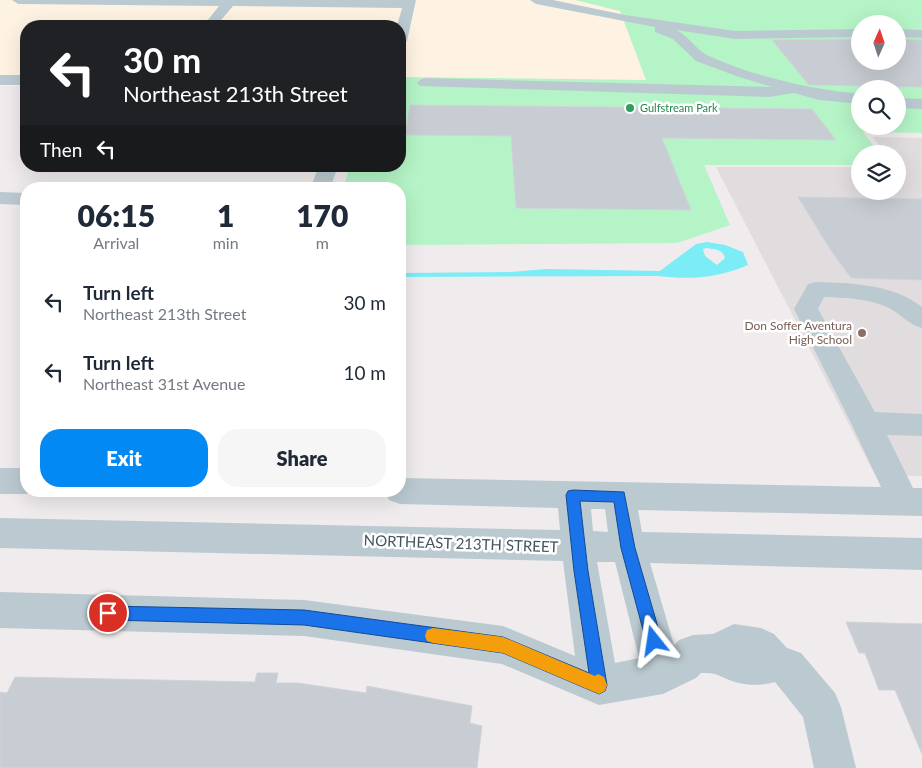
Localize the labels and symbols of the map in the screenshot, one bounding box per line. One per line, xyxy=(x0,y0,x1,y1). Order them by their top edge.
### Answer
north arrow xyxy=(851,15,906,70)
place label: Gulfstream Park xyxy=(640,101,718,114)
marker: Gulfstream Park xyxy=(624,102,636,114)
place label: Don Soffer Aventura High School xyxy=(744,318,852,347)
marker: Don Soffer Aventura High School xyxy=(856,327,868,339)
street label: NORTHEAST 213TH STREET xyxy=(363,531,559,555)
pin xyxy=(87,592,129,634)
position arrow xyxy=(627,614,679,666)

